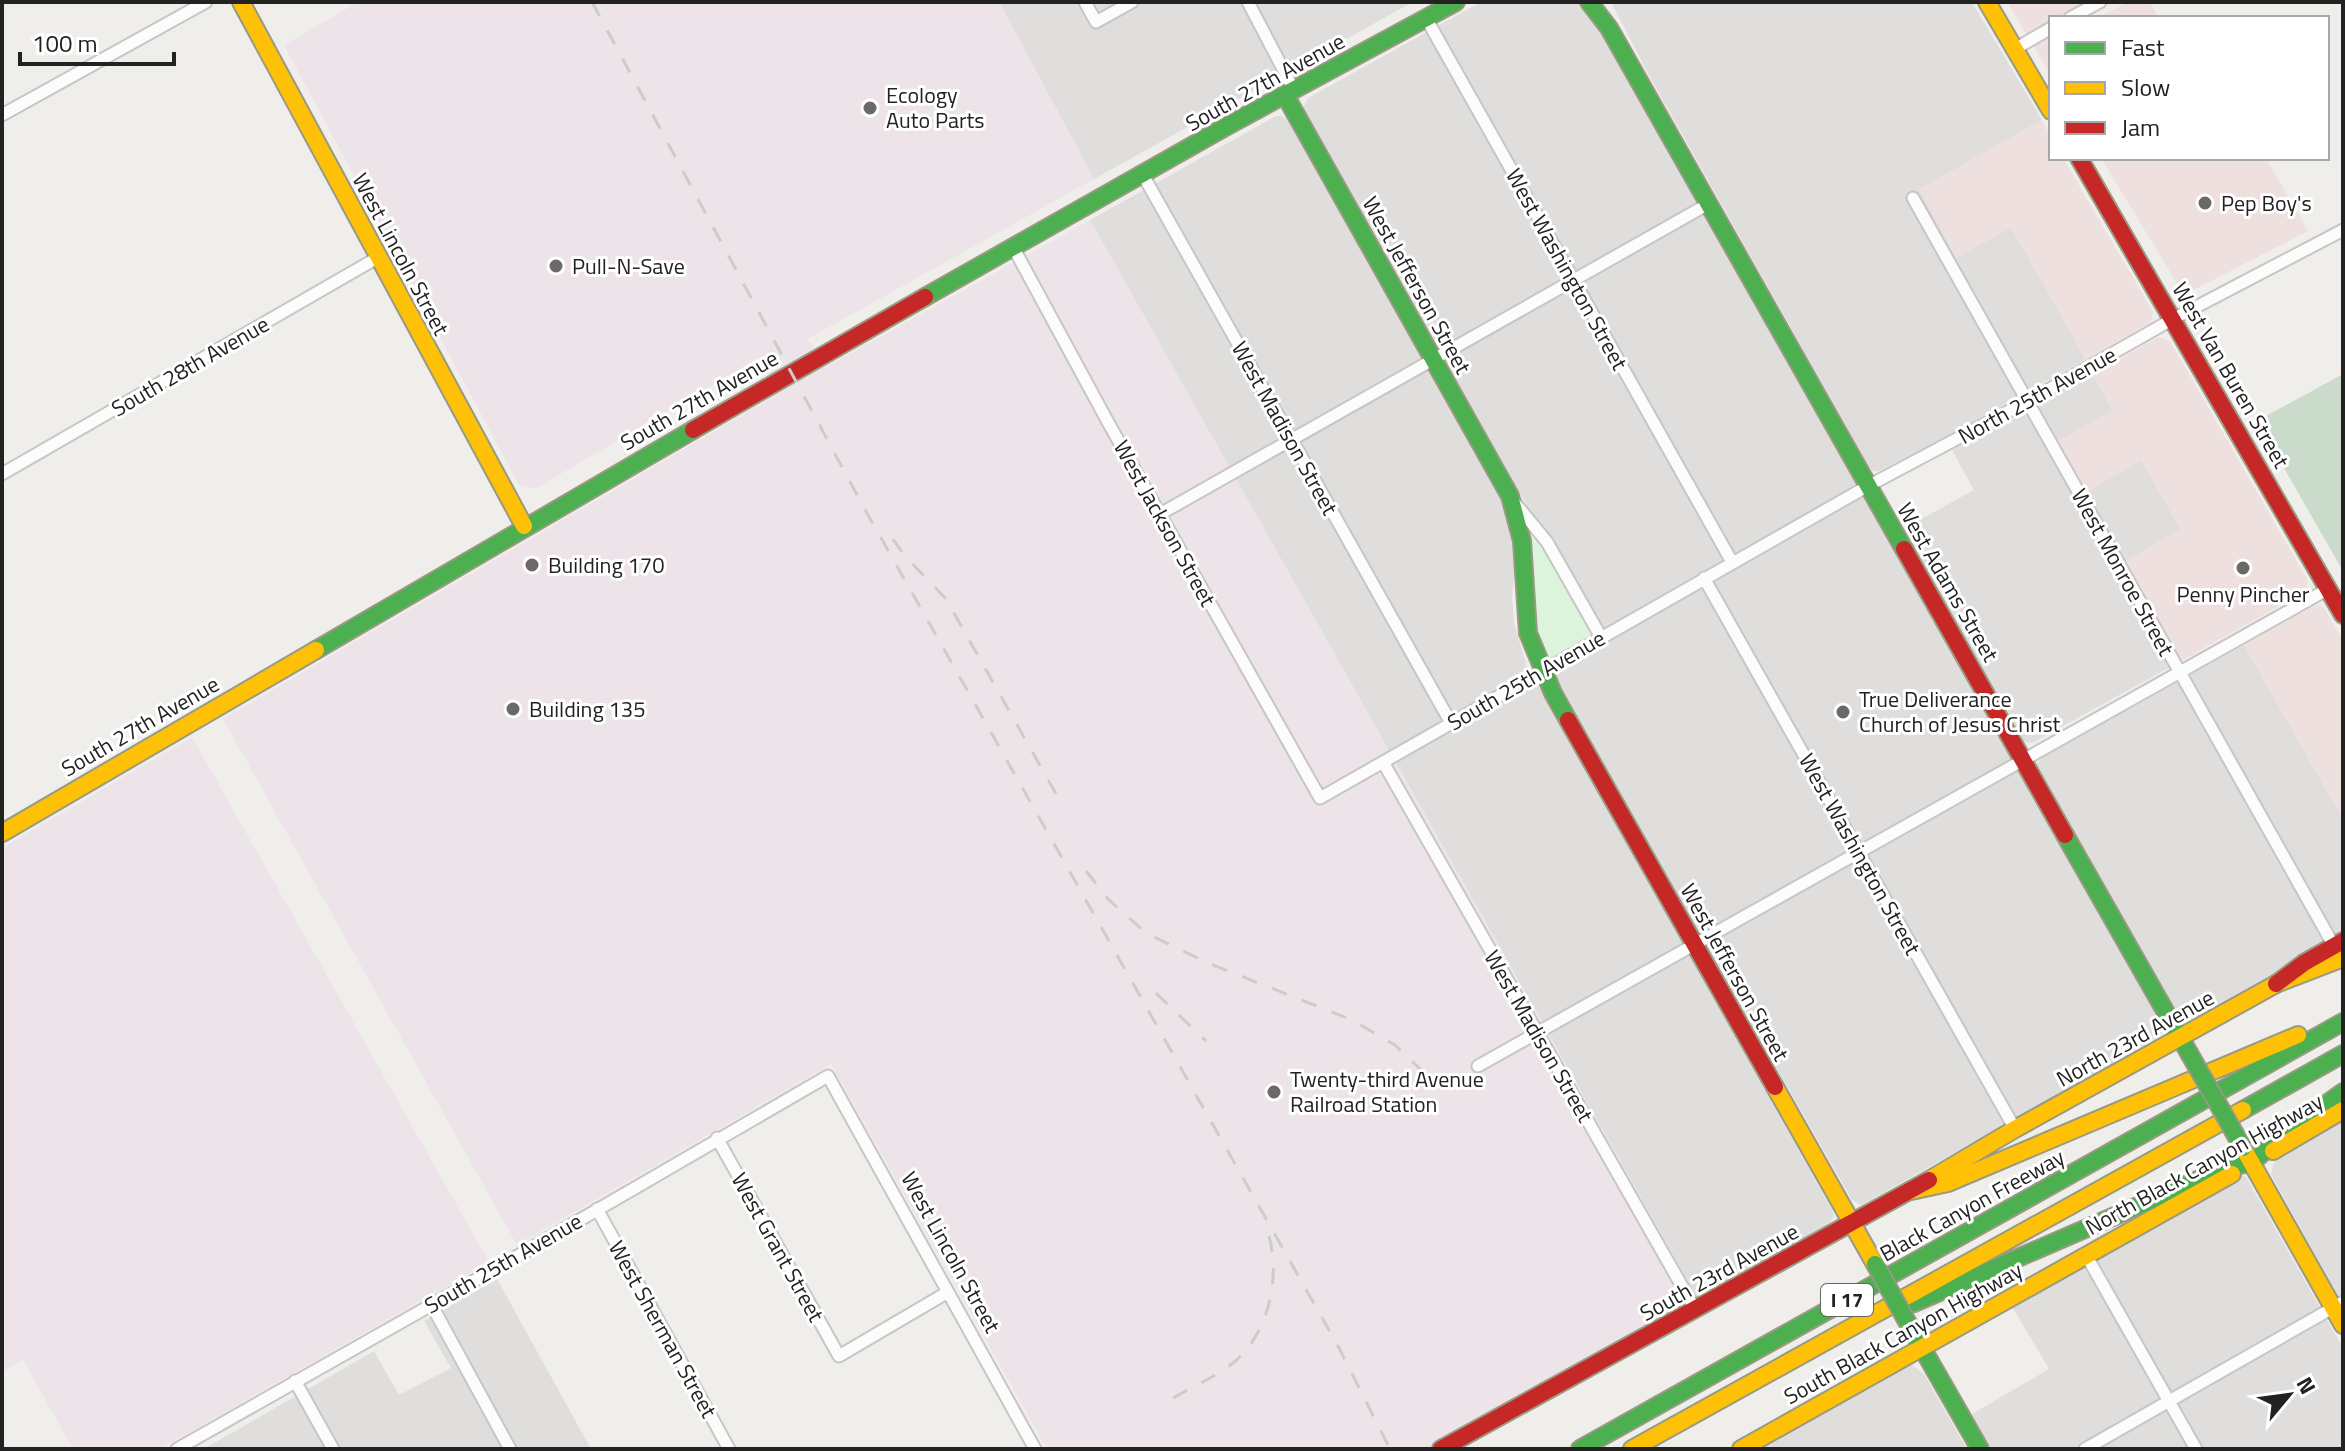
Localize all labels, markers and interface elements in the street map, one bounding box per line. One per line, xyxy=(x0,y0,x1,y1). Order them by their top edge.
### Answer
scale bar xyxy=(20,16,174,66)
legend xyxy=(2049,16,2329,160)
street label: South 27th Avenue xyxy=(1179,24,1351,140)
text: 100 m xyxy=(32,25,98,61)
text: Fast xyxy=(2121,29,2165,65)
text: Slow xyxy=(2121,69,2170,105)
place label: Ecology Auto Parts xyxy=(886,78,985,137)
marker: Ecology Auto Parts xyxy=(861,99,879,117)
text: Jam xyxy=(2121,109,2160,145)
street label: West Washington Street xyxy=(1497,162,1637,376)
street label: West Lincoln Street xyxy=(344,167,458,342)
place label: Pep Boy's xyxy=(2221,186,2312,220)
street label: West Jefferson Street xyxy=(1354,190,1480,380)
marker: Pep Boy's xyxy=(2196,194,2214,212)
place label: Pull-N-Save xyxy=(572,249,685,283)
marker: Pull-N-Save xyxy=(547,257,565,275)
street label: West Van Buren Street xyxy=(2164,276,2298,475)
street label: South 28th Avenue xyxy=(105,307,275,425)
street label: West Madison Street xyxy=(1223,335,1347,521)
street label: North 25th Avenue xyxy=(1952,337,2122,453)
street label: South 27th Avenue xyxy=(614,341,784,459)
street label: West Jackson Street xyxy=(1105,434,1225,613)
street label: West Monroe Street xyxy=(2063,482,2183,662)
street label: West Adams Street xyxy=(1889,496,2008,668)
place label: Building 170 xyxy=(548,548,665,582)
marker: Building 170 xyxy=(523,556,541,574)
marker: Penny Pincher xyxy=(2234,559,2252,577)
place label: Penny Pincher xyxy=(2177,577,2310,611)
street label: South 25th Avenue xyxy=(1441,621,1611,739)
street label: South 27th Avenue xyxy=(55,667,225,785)
place label: True Deliverance Church of Jesus Christ xyxy=(1859,682,2061,741)
place label: Building 135 xyxy=(529,692,646,726)
marker: Building 135 xyxy=(504,700,522,718)
marker: True Deliverance Church of Jesus Christ xyxy=(1834,703,1852,721)
street label: West Washington Street xyxy=(1790,747,1930,961)
street label: West Jefferson Street xyxy=(1672,877,1798,1067)
street label: West Madison Street xyxy=(1476,943,1602,1129)
street label: North 23rd Avenue xyxy=(2050,981,2220,1095)
place label: Twenty-third Avenue Railroad Station xyxy=(1290,1062,1484,1121)
marker: Twenty-third Avenue Railroad Station xyxy=(1265,1083,1283,1101)
street label: North Black Canyon Highway xyxy=(2079,1084,2329,1244)
street label: Black Canyon Freeway xyxy=(1873,1140,2071,1270)
street label: West Lincoln Street xyxy=(893,1165,1010,1339)
street label: West Grant Street xyxy=(723,1166,833,1328)
street label: South 25th Avenue xyxy=(418,1204,588,1322)
street label: South 23rd Avenue xyxy=(1633,1214,1805,1330)
street label: West Sherman Street xyxy=(600,1234,726,1424)
street label: South Black Canyon Highway xyxy=(1777,1253,2029,1413)
road number: I 17 xyxy=(1821,1284,1873,1316)
north arrow xyxy=(2249,1355,2329,1435)
text: N xyxy=(2288,1370,2325,1400)

